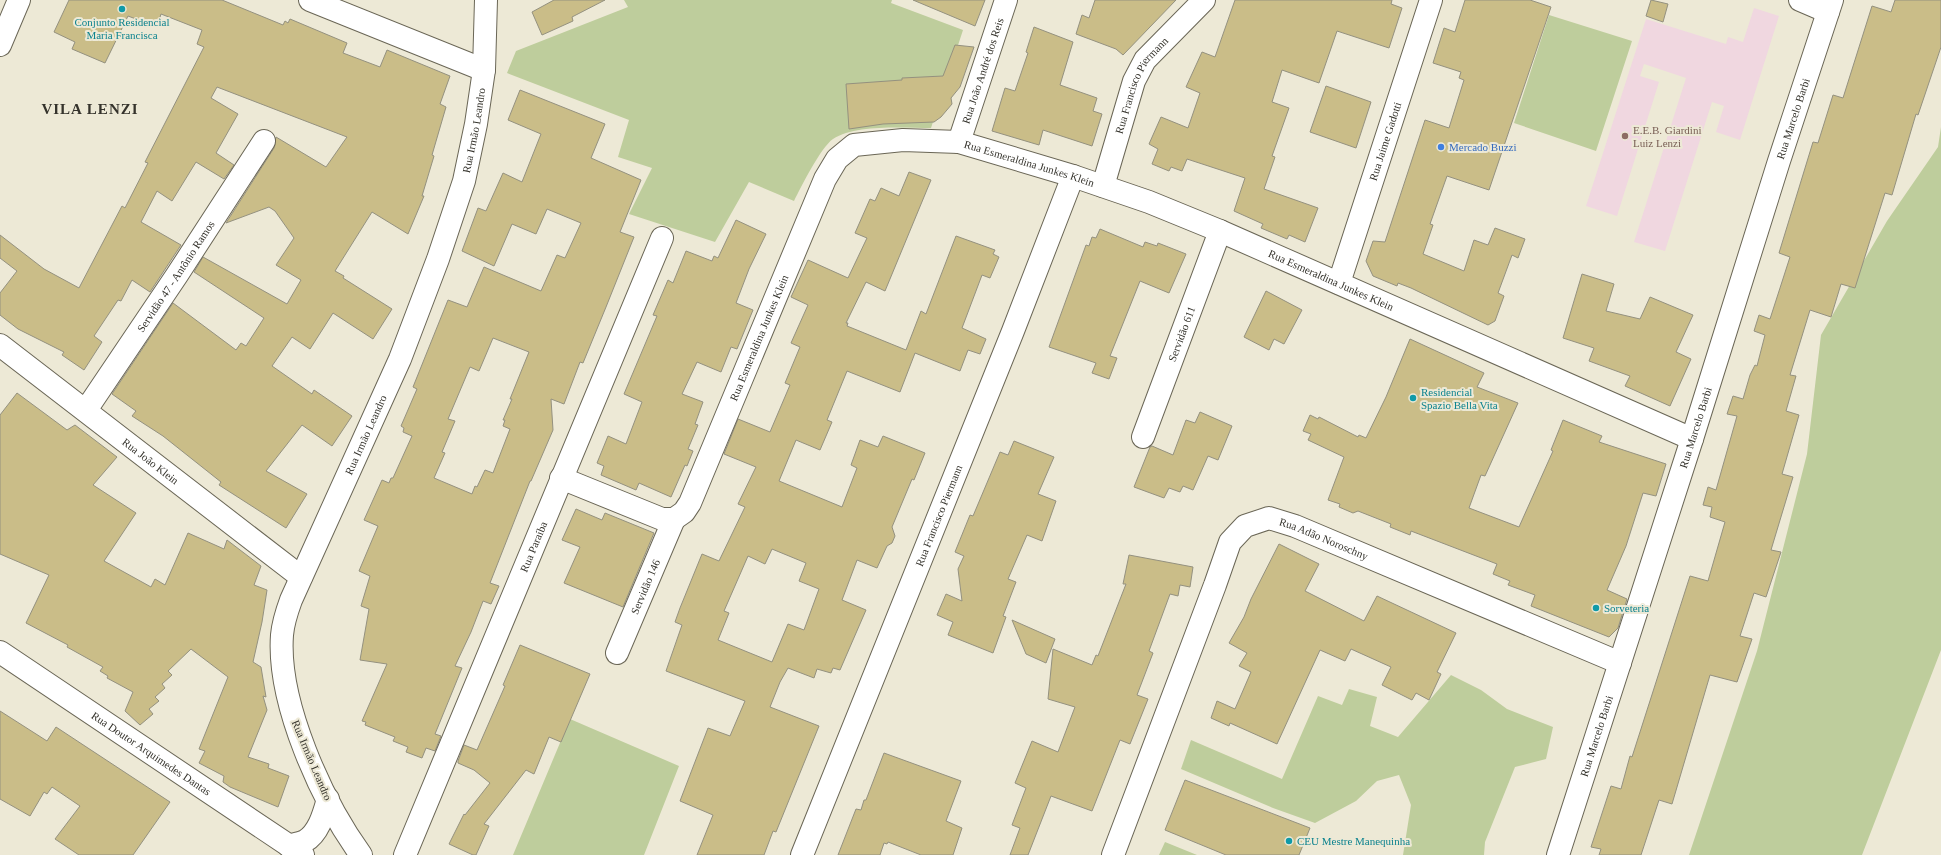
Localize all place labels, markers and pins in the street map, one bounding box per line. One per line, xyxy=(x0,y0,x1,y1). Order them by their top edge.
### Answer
marker: Conjunto Residencial Maria Francisca xyxy=(117,4,127,14)
place label: Conjunto Residencial Maria Francisca xyxy=(74,16,170,41)
place label: E.E.B. Giardini Luiz Lenzi xyxy=(1633,124,1701,149)
marker: E.E.B. Giardini Luiz Lenzi xyxy=(1620,131,1630,141)
place label: Mercado Buzzi xyxy=(1449,141,1517,153)
marker: Mercado Buzzi xyxy=(1436,142,1446,152)
place label: Residencial Spazio Bella Vita xyxy=(1421,386,1498,411)
marker: Residencial Spazio Bella Vita xyxy=(1408,393,1418,403)
place label: Sorveteria xyxy=(1604,602,1649,614)
marker: Sorveteria xyxy=(1591,603,1601,613)
place label: CEU Mestre Manequinha xyxy=(1297,835,1410,847)
marker: CEU Mestre Manequinha xyxy=(1284,836,1294,846)

